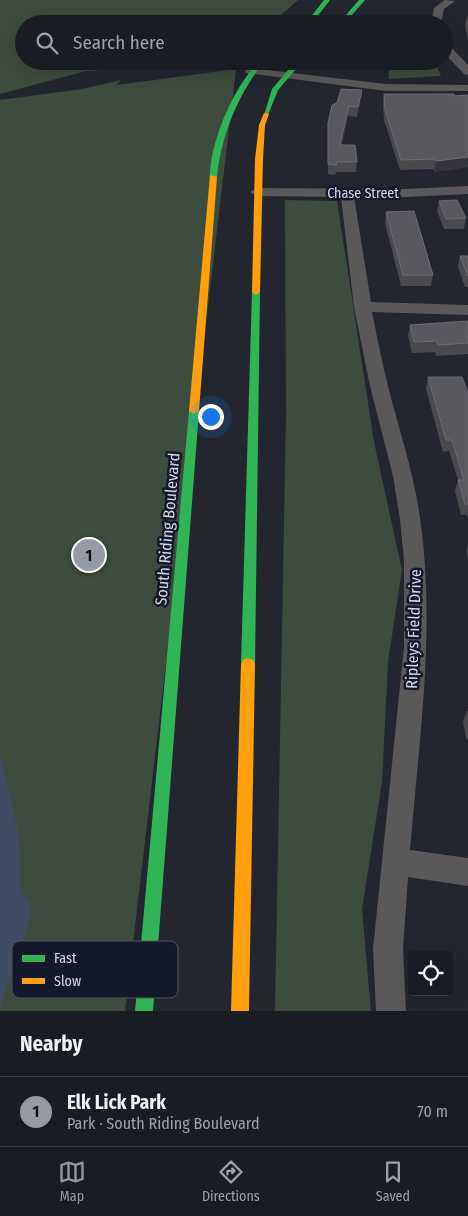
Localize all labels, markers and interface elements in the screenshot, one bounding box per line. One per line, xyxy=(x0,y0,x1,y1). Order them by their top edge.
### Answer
search box xyxy=(15,15,453,70)
icon: search xyxy=(33,29,61,57)
text: Search here xyxy=(73,31,165,54)
street label: Chase Street xyxy=(327,185,399,202)
your location xyxy=(198,404,224,430)
street label: South Riding Boulevard xyxy=(151,452,184,606)
pin: 1 xyxy=(73,536,105,574)
street label: Ripleys Field Drive xyxy=(402,569,425,689)
legend xyxy=(12,941,178,998)
text: Fast xyxy=(54,950,77,967)
map controls xyxy=(408,951,453,996)
button: locate xyxy=(408,951,453,996)
text: Slow xyxy=(54,973,81,990)
text: Nearby xyxy=(20,1031,82,1057)
text: Elk Lick Park xyxy=(67,1091,166,1114)
text: 1 xyxy=(33,1102,39,1121)
text: 70 m xyxy=(417,1102,448,1121)
text: Park · South Riding Boulevard xyxy=(67,1114,260,1133)
tab: Map xyxy=(58,1158,86,1205)
tab: Directions xyxy=(202,1158,260,1205)
tab: Saved xyxy=(376,1158,410,1205)

